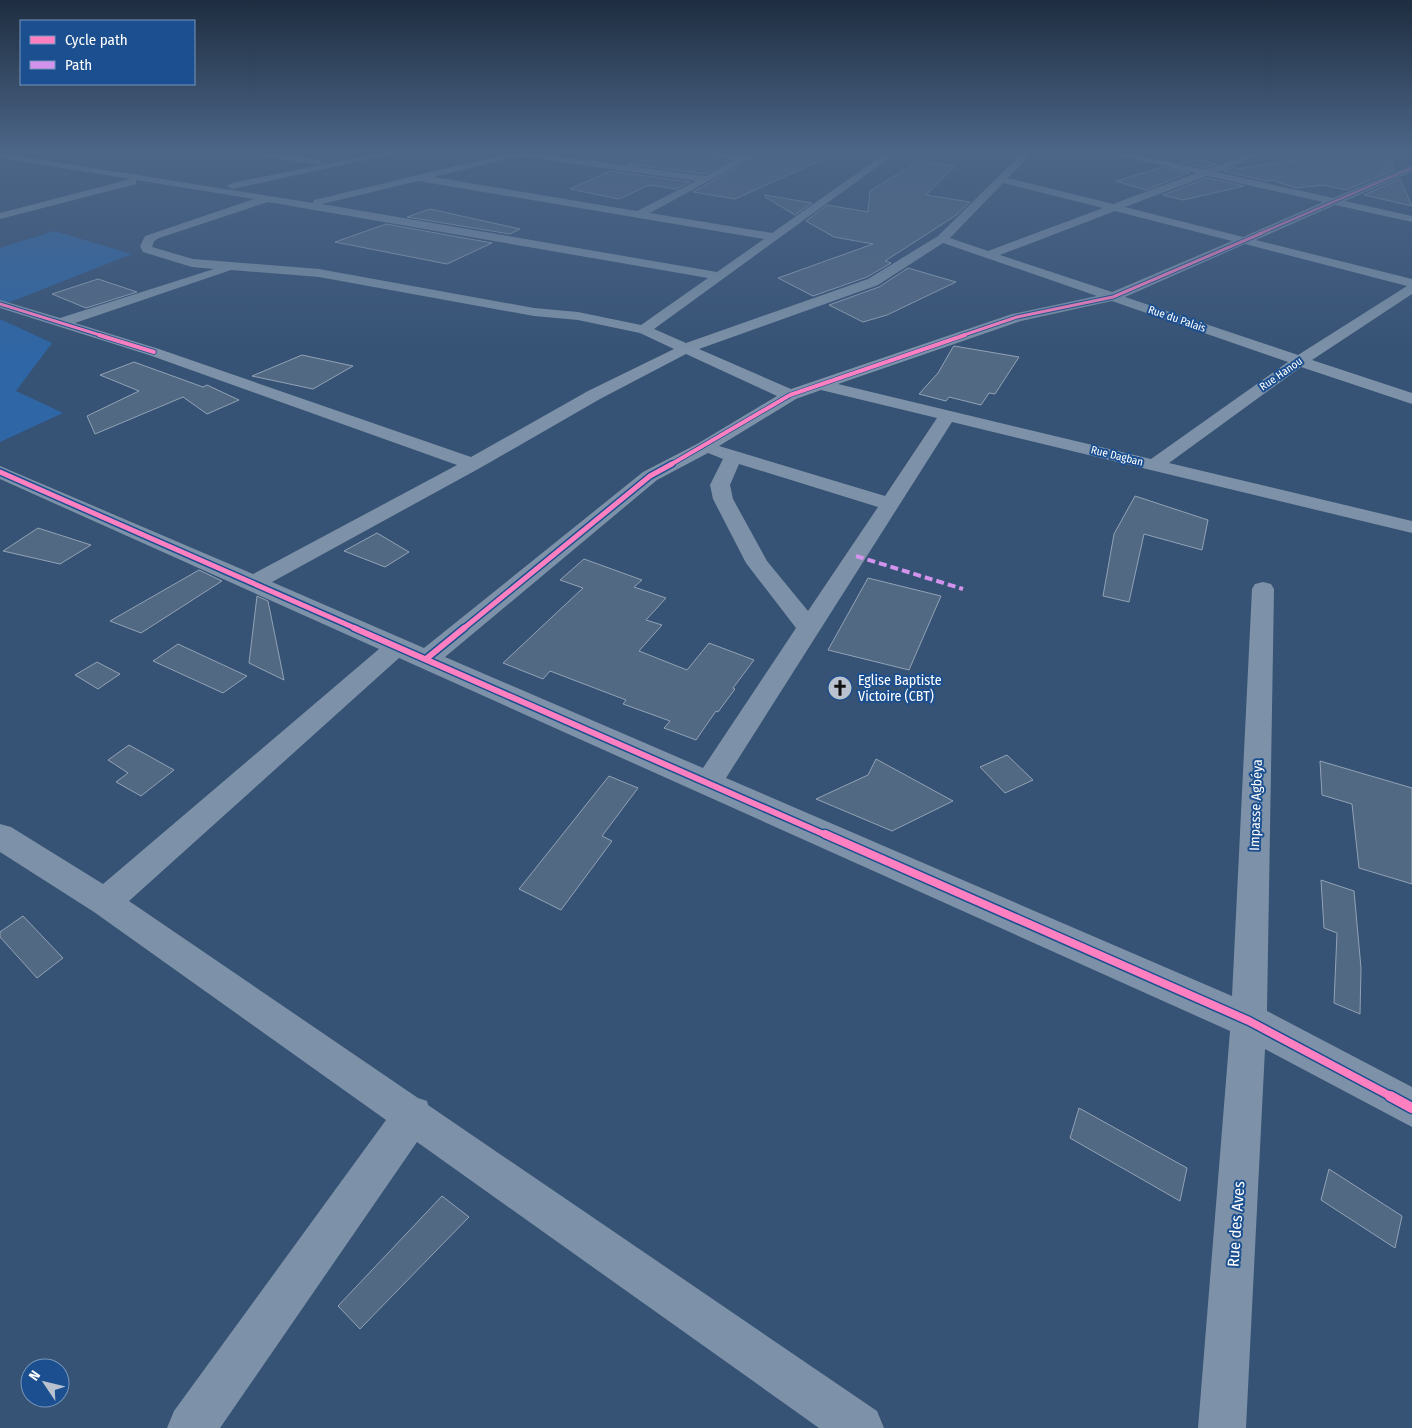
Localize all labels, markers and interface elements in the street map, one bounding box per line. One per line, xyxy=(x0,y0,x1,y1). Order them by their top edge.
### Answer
legend xyxy=(20,20,195,85)
text: Cycle path xyxy=(65,31,128,49)
text: Path xyxy=(65,56,92,74)
street label: Rue du Palais xyxy=(1146,303,1208,335)
street label: Rue Hanou xyxy=(1257,355,1305,393)
street label: Rue Dagban xyxy=(1089,443,1145,469)
place label: Eglise Baptiste Victoire (CBT) xyxy=(858,672,942,705)
church icon: Eglise Baptiste Victoire (CBT) xyxy=(827,675,853,701)
street label: Impasse Agbéya xyxy=(1246,759,1266,851)
street label: Rue des Aves xyxy=(1224,1180,1248,1268)
north arrow xyxy=(20,1358,70,1408)
text: N xyxy=(25,1368,44,1384)

